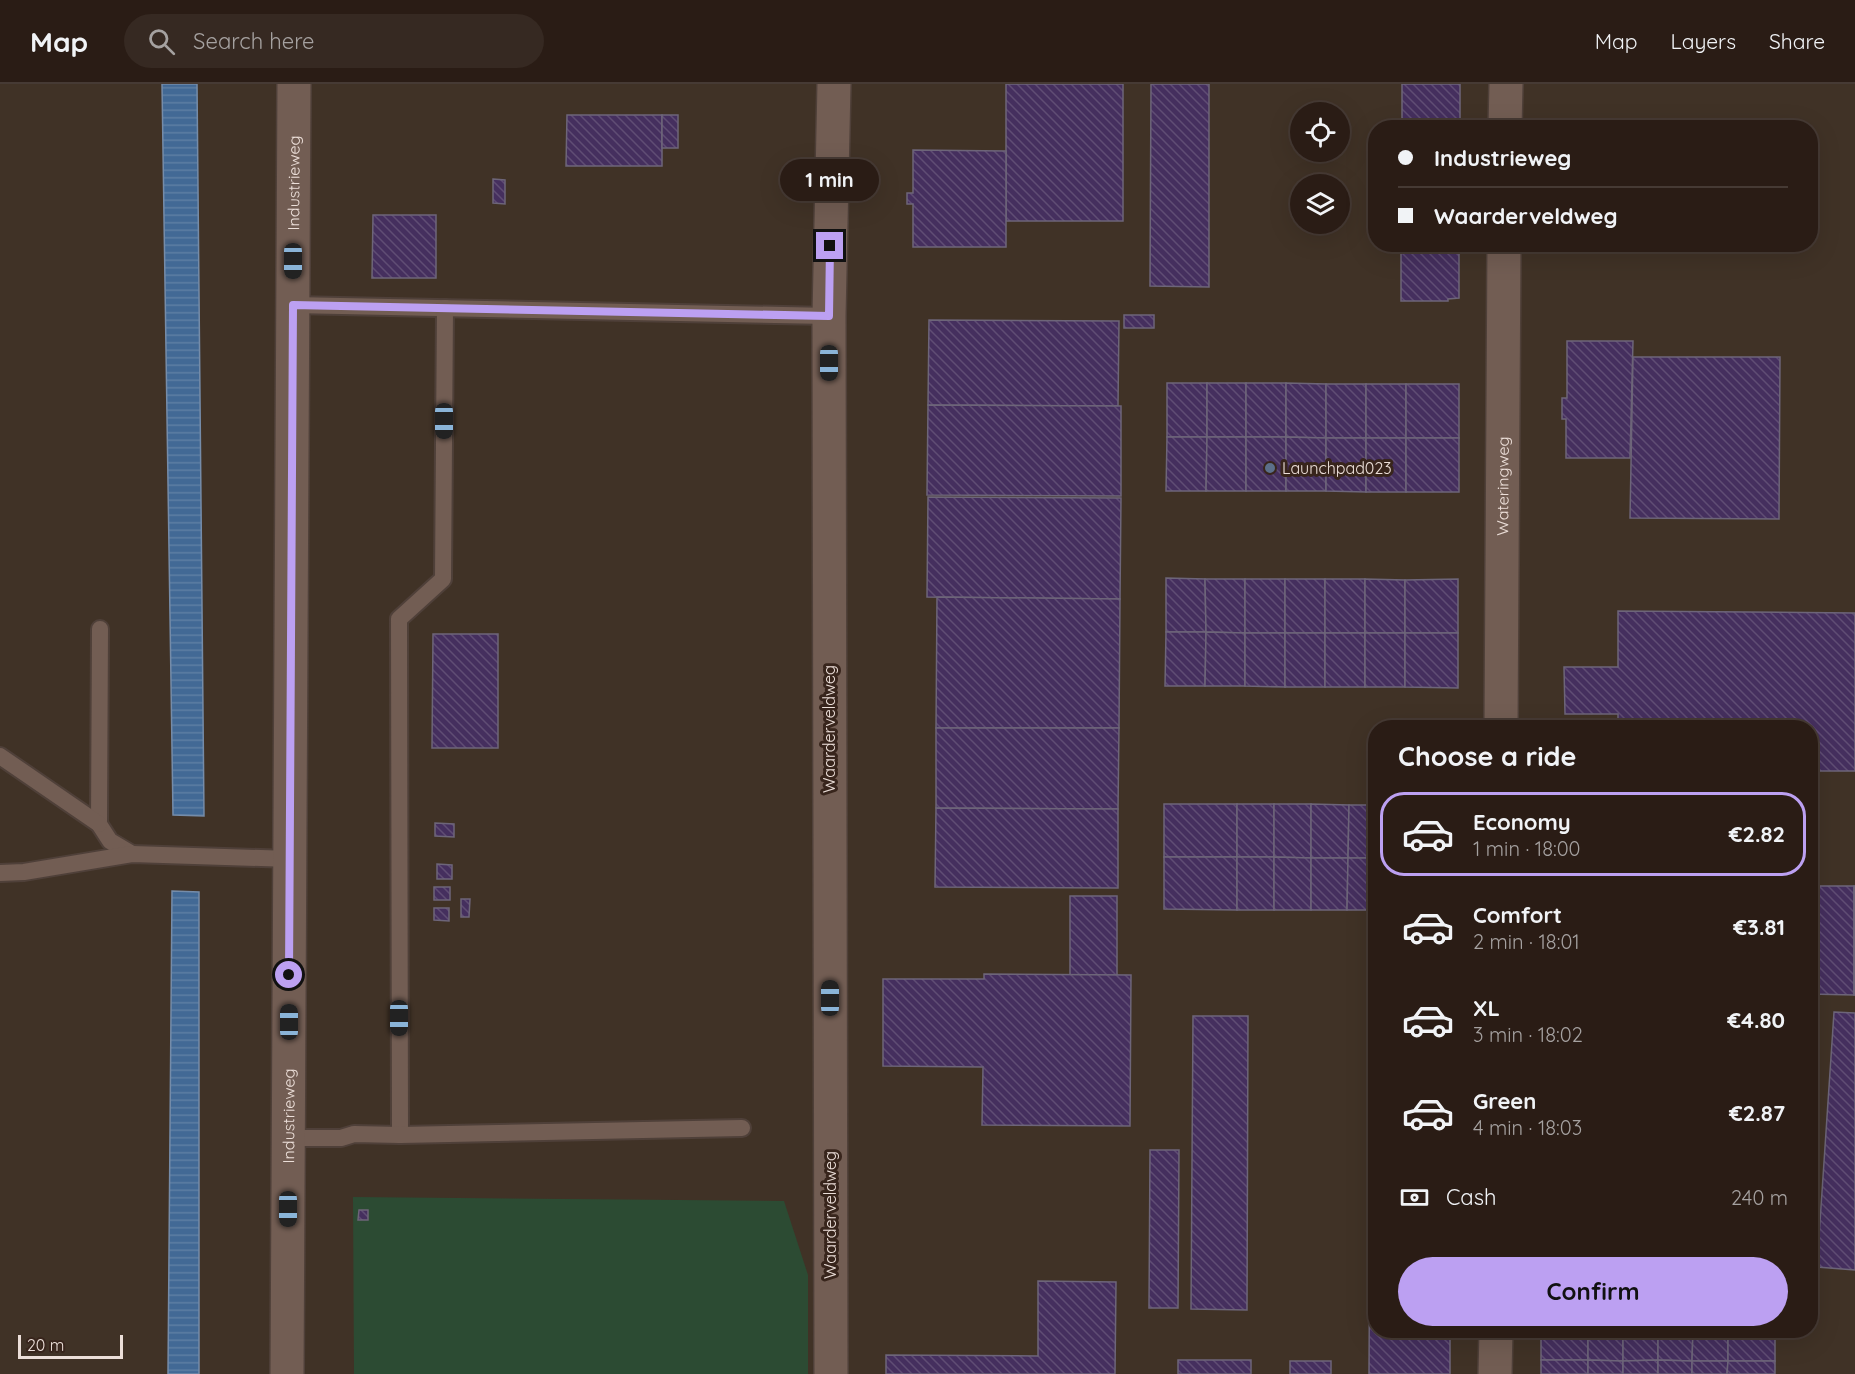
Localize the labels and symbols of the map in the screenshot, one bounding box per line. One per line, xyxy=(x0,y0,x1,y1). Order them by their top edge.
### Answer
street label: Industrieweg xyxy=(283,135,304,231)
callout: 1 min xyxy=(780,159,880,201)
route end xyxy=(816,232,843,259)
car xyxy=(284,243,302,279)
car xyxy=(820,345,838,381)
car xyxy=(435,403,453,439)
street label: Wateringweg xyxy=(1492,436,1513,536)
place label: Launchpad023 xyxy=(1282,458,1392,478)
marker: Launchpad023 xyxy=(1263,461,1277,475)
street label: Waarderveldweg xyxy=(819,665,839,793)
route start xyxy=(275,961,302,988)
car xyxy=(821,980,839,1016)
car xyxy=(390,1000,408,1036)
car xyxy=(280,1004,298,1040)
street label: Industrieweg xyxy=(278,1068,299,1164)
street label: Waarderveldweg xyxy=(820,1151,840,1279)
car xyxy=(279,1191,297,1227)
scale bar xyxy=(18,1332,123,1360)

